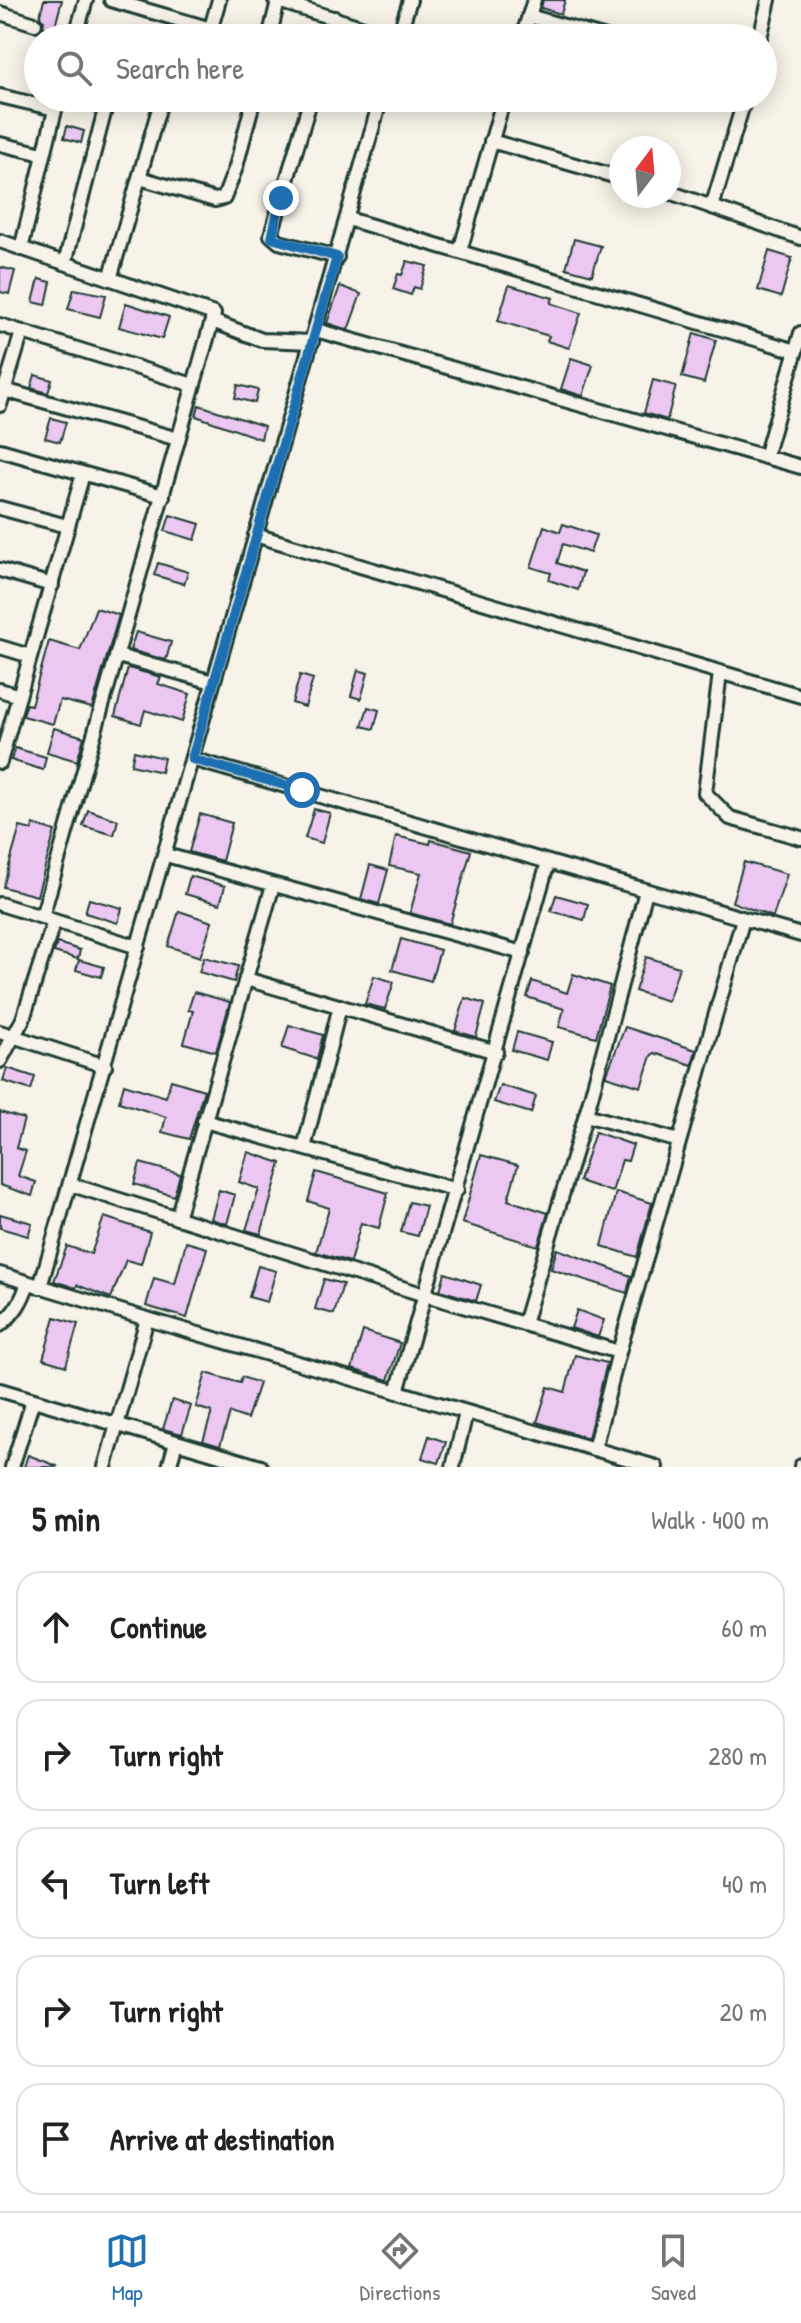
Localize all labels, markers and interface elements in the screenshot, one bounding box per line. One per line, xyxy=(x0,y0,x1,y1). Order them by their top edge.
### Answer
search box xyxy=(24,24,777,112)
icon: search xyxy=(52,46,96,90)
text: Search here xyxy=(116,48,244,88)
north arrow xyxy=(609,136,681,208)
route end xyxy=(263,180,299,216)
route start xyxy=(284,772,320,808)
text: 5 min xyxy=(32,1496,100,1542)
text: Walk · 400 m xyxy=(651,1502,769,1537)
icon: ahead xyxy=(34,1605,78,1649)
text: Continue xyxy=(110,1607,207,1647)
text: 60 m xyxy=(721,1610,767,1645)
icon: right xyxy=(34,1733,78,1777)
text: Turn right xyxy=(110,1735,223,1775)
text: 280 m xyxy=(708,1738,767,1773)
icon: left xyxy=(34,1861,78,1905)
text: Turn left xyxy=(110,1863,209,1903)
text: 40 m xyxy=(722,1866,767,1901)
icon: right xyxy=(34,1989,78,2033)
text: Turn right xyxy=(110,1991,223,2031)
text: 20 m xyxy=(720,1994,767,2029)
icon: arrive xyxy=(34,2117,78,2161)
text: Arrive at destination xyxy=(110,2119,335,2159)
tab: Map xyxy=(105,2229,149,2307)
tab: Directions xyxy=(360,2229,441,2307)
tab: Saved xyxy=(651,2229,696,2307)

